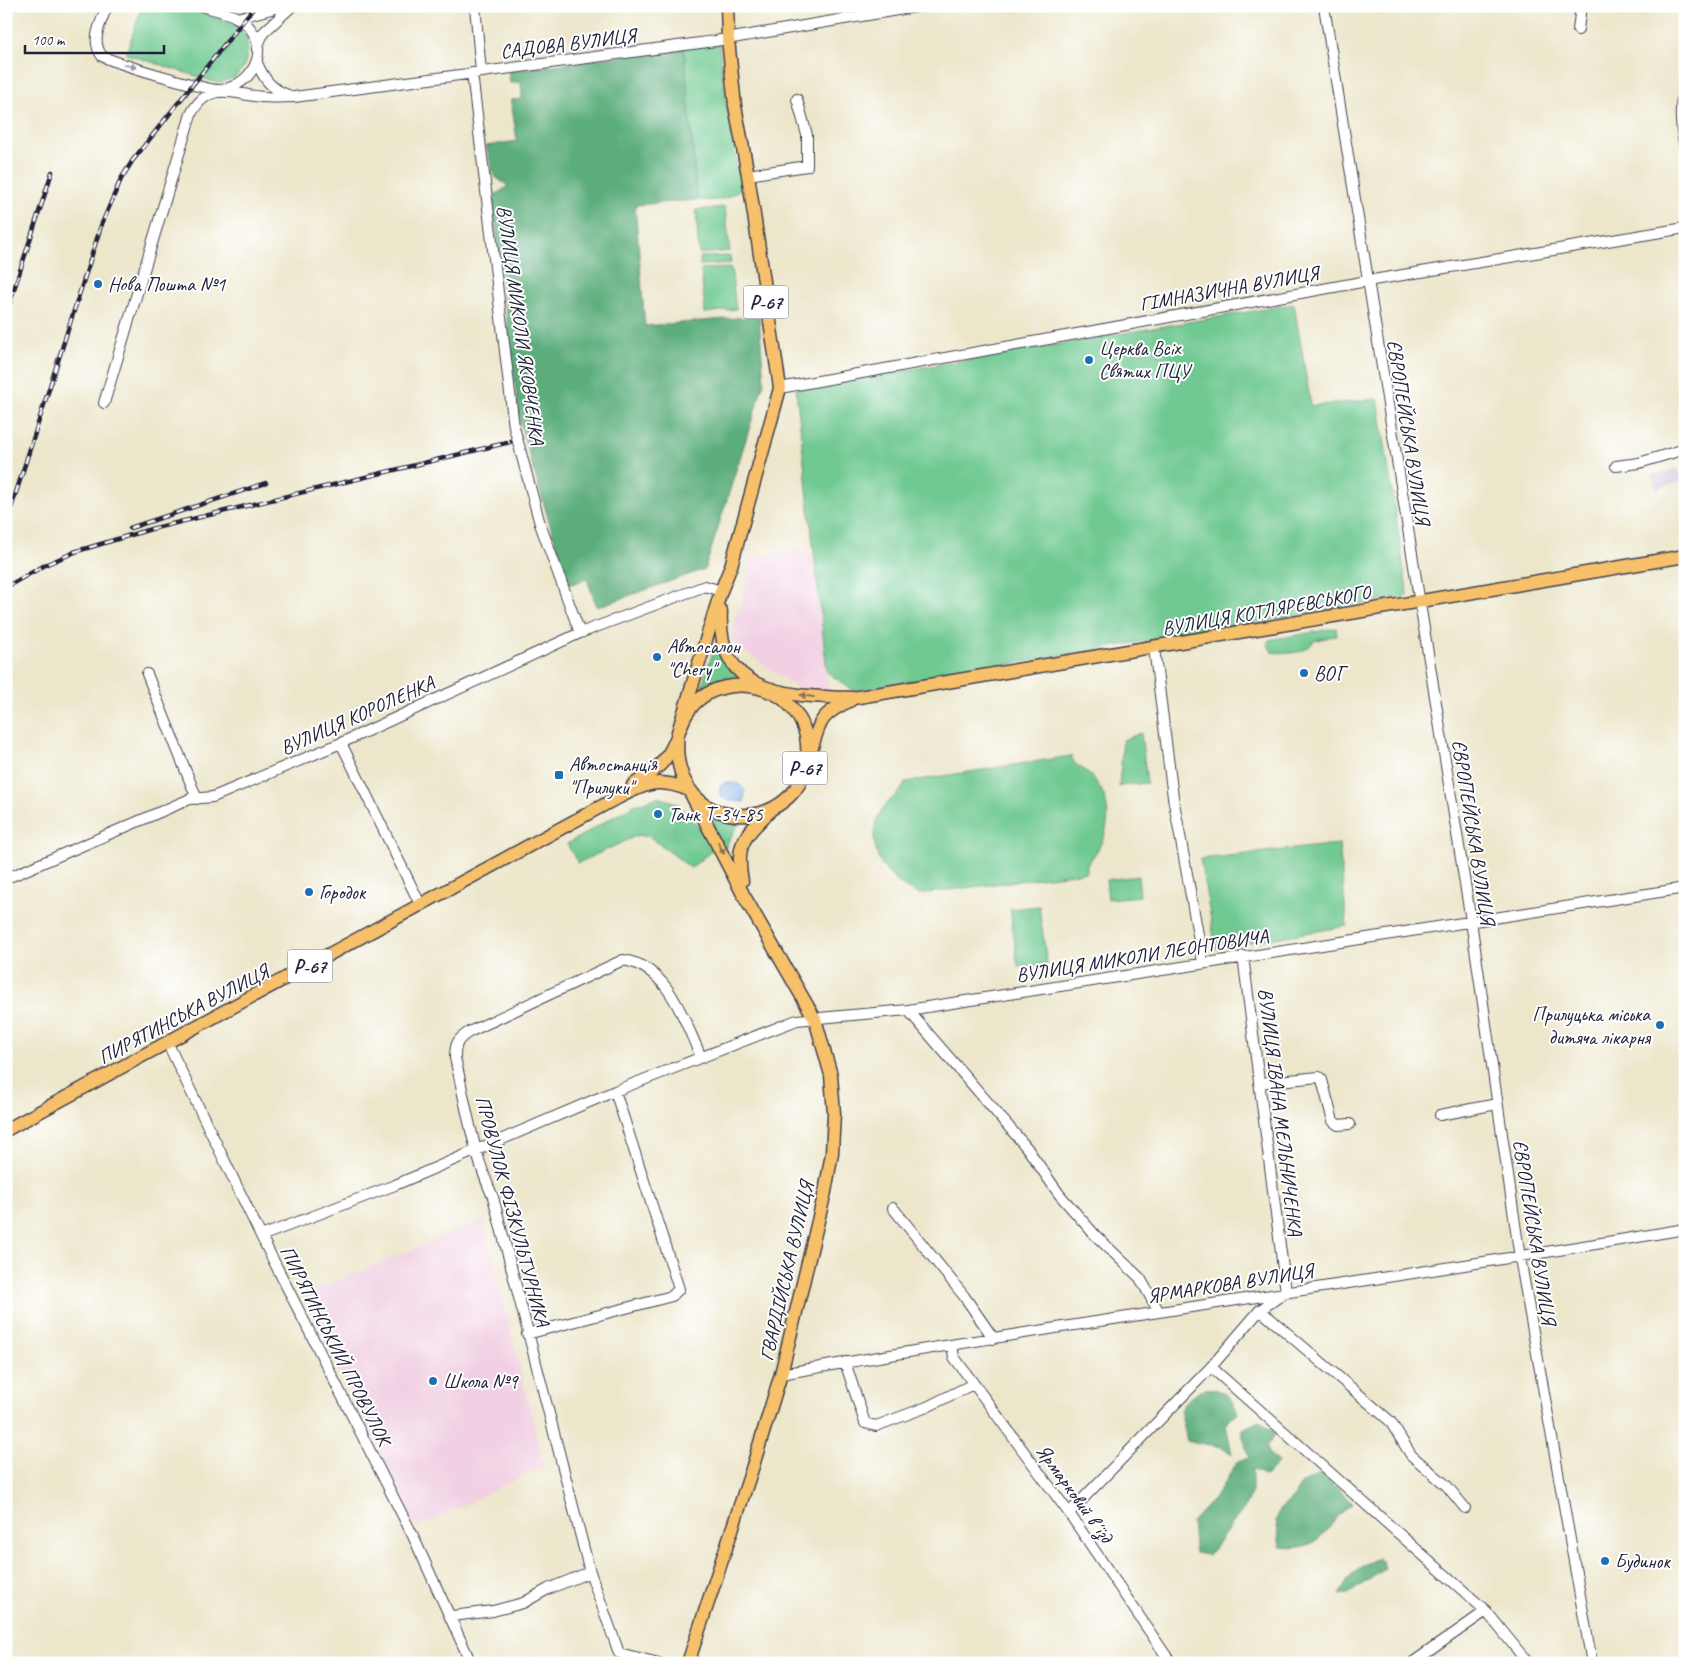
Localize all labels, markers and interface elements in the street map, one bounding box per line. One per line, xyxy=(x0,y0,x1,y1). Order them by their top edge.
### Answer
scale bar xyxy=(25,22,164,54)
street label: САДОВА ВУЛИЦЯ xyxy=(499,22,641,64)
text: 100 m xyxy=(32,31,66,50)
one-way arrow xyxy=(123,63,138,71)
street label: ВУЛИЦЯ МИКОЛИ ЯКОВЧЕНКА xyxy=(491,204,550,447)
street label: ГІМНАЗИЧНА ВУЛИЦЯ xyxy=(1138,260,1324,317)
place label: Нова Пошта №1 xyxy=(108,272,226,297)
marker: Нова Пошта №1 xyxy=(92,278,104,290)
road number: Р-67 xyxy=(744,286,788,318)
place label: Церква Всіх Святих ПЦУ xyxy=(1099,336,1193,384)
street label: ЄВРОПЕЙСЬКА ВУЛИЦЯ xyxy=(1382,338,1436,529)
marker: Церква Всіх Святих ПЦУ xyxy=(1083,354,1095,366)
street label: ВУЛИЦЯ КОТЛЯРЕВСЬКОГО xyxy=(1160,580,1374,641)
place label: Автосалон "Chery" xyxy=(667,634,742,682)
marker: Автосалон "Chery" xyxy=(651,651,663,663)
place label: ВОГ xyxy=(1314,661,1349,686)
marker: ВОГ xyxy=(1298,667,1310,679)
street label: ВУЛИЦЯ КОРОЛЕНКА xyxy=(276,670,439,761)
one-way arrow xyxy=(798,692,814,700)
street label: ЄВРОПЕЙСЬКА ВУЛИЦЯ xyxy=(1447,738,1501,929)
road number: Р-67 xyxy=(782,751,828,784)
place label: Автостанція "Прилуки" xyxy=(569,752,658,800)
marker: Автостанція "Прилуки" xyxy=(553,769,565,781)
place label: Танк Т-34-85 xyxy=(668,802,764,827)
marker: Танк Т-34-85 xyxy=(652,808,664,820)
one-way arrow xyxy=(717,841,725,855)
place label: Городок xyxy=(319,880,367,905)
marker: Городок xyxy=(303,886,315,898)
street label: ВУЛИЦЯ МИКОЛИ ЛЕОНТОВИЧА xyxy=(1014,923,1271,988)
road number: Р-67 xyxy=(288,949,332,982)
street label: ПИРЯТИНСЬКА ВУЛИЦЯ xyxy=(94,958,275,1070)
street label: ВУЛИЦЯ ІВАНА МЕЛЬНИЧЕНКА xyxy=(1253,987,1308,1238)
place label: Прилуцька міська дитяча лікарня xyxy=(1532,1002,1652,1050)
marker: Прилуцька міська дитяча лікарня xyxy=(1654,1019,1666,1031)
street label: ПРОВУЛОК ФІЗКУЛЬТУРНИКА xyxy=(470,1093,556,1330)
street label: ЄВРОПЕЙСЬКА ВУЛИЦЯ xyxy=(1508,1138,1562,1329)
street label: ГВАРДІЙСЬКА ВУЛИЦЯ xyxy=(754,1176,820,1363)
street label: ПИРЯТИНСЬКИЙ ПРОВУЛОК xyxy=(274,1241,398,1452)
street label: ЯРМАРКОВА ВУЛИЦЯ xyxy=(1145,1258,1318,1309)
place label: Школа №9 xyxy=(443,1369,519,1394)
marker: Школа №9 xyxy=(427,1375,439,1387)
street label: Ярмарковий вʼїзд xyxy=(1030,1439,1120,1549)
place label: Будинок xyxy=(1615,1549,1671,1574)
marker: Будинок xyxy=(1599,1555,1611,1567)

